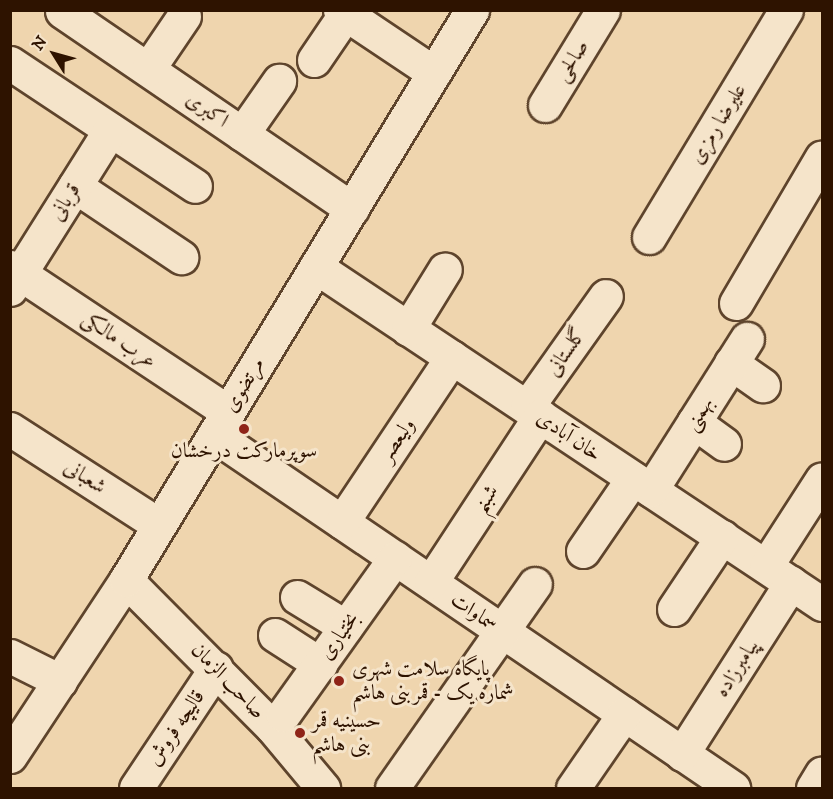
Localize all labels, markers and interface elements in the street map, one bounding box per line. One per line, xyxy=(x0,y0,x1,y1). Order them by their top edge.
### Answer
north arrow xyxy=(24,24,84,84)
text: N xyxy=(28,32,52,54)
street label: صالحی xyxy=(549,35,595,87)
street label: علیرضا رمزی xyxy=(684,79,752,169)
street label: اکبری xyxy=(181,87,233,133)
street label: قربانی xyxy=(44,179,86,225)
street label: عرب مالکی xyxy=(77,306,161,374)
street label: گلستانی xyxy=(540,323,592,381)
street label: مرتضوی xyxy=(218,353,270,417)
street label: بهمنی xyxy=(679,392,719,436)
street label: خان آبادی xyxy=(532,405,606,467)
street label: ولیعصر xyxy=(373,413,421,467)
marker: سوپرمارکت درخشان xyxy=(237,422,251,436)
place label: سوپرمارکت درخشان xyxy=(171,438,317,464)
street label: شعبانی xyxy=(59,454,111,500)
street label: شبنم xyxy=(468,480,504,518)
street label: سماوات xyxy=(445,587,503,637)
street label: بختیاری xyxy=(313,607,365,665)
street label: پیامبرزاده xyxy=(709,634,765,702)
street label: صاحب الزمان xyxy=(185,638,271,724)
place label: پایگاه سلامت شهری شماره یک - قمربنی هاشم xyxy=(352,656,514,706)
marker: پایگاه سلامت شهری شماره یک - قمربنی هاشم xyxy=(330,672,348,690)
street label: قالیچه فروش xyxy=(141,685,211,771)
place label: حسینیه قمر بنی هاشم xyxy=(312,708,381,758)
marker: حسینیه قمر بنی هاشم xyxy=(293,726,307,740)

